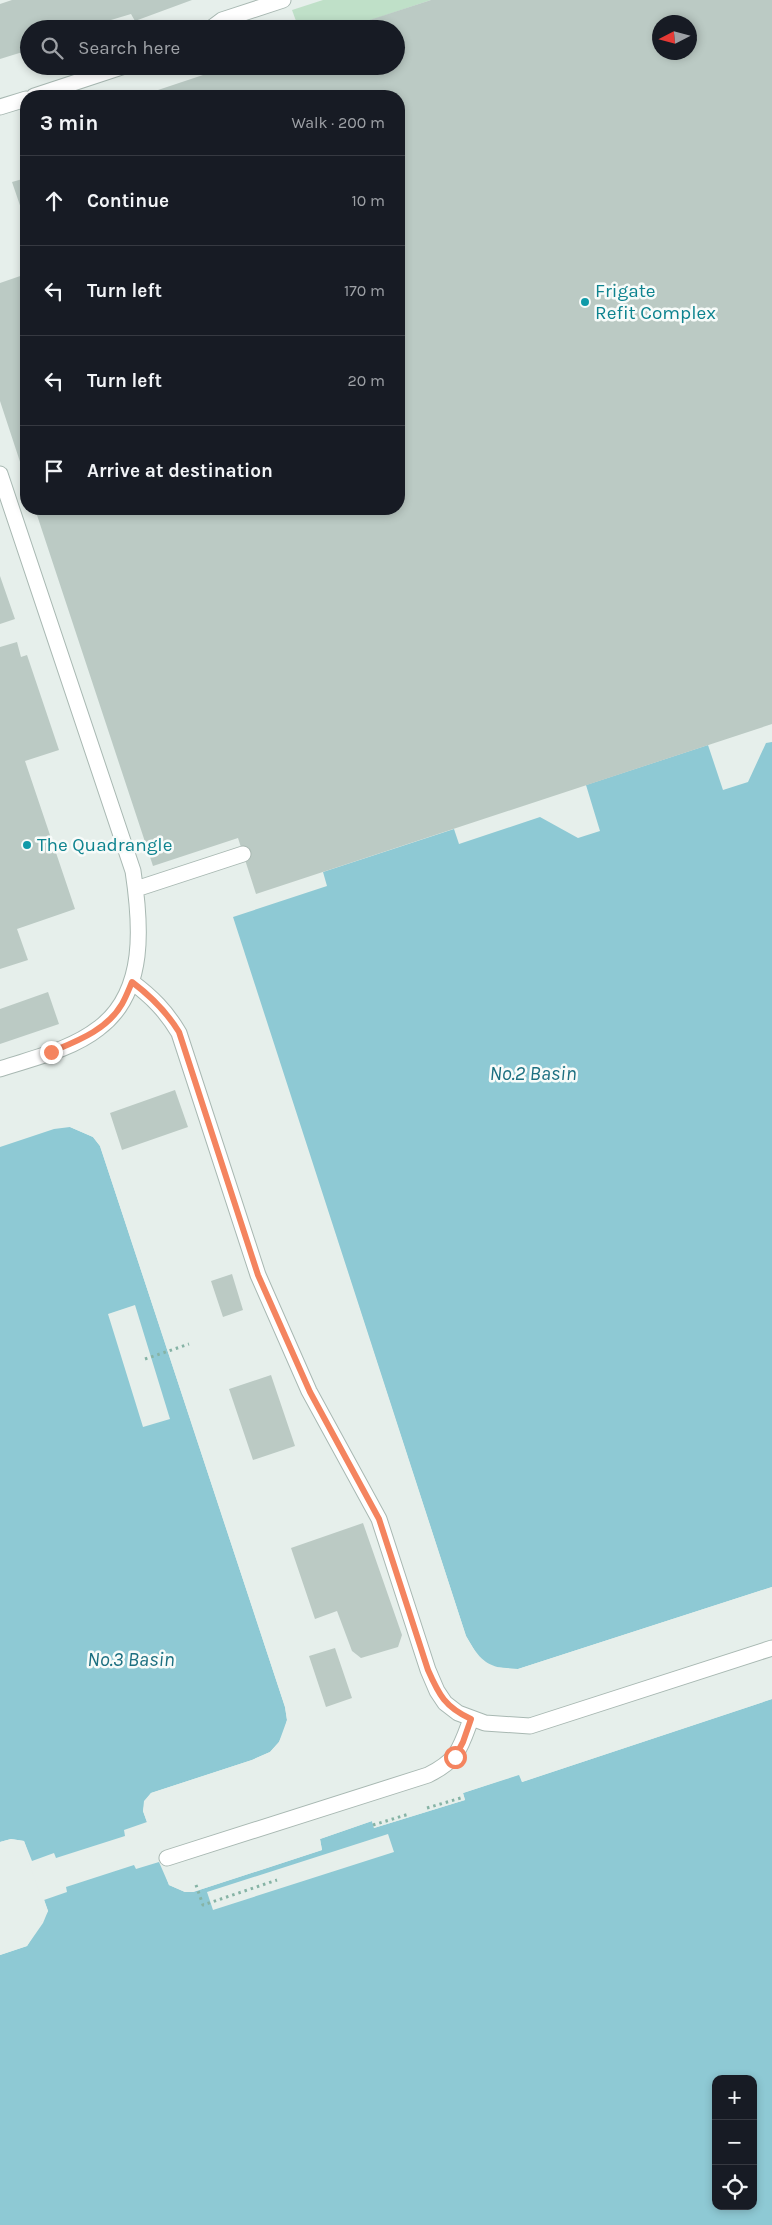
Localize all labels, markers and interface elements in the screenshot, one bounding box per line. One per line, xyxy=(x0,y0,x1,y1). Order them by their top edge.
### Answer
north arrow xyxy=(652,15,697,60)
search box xyxy=(20,20,405,75)
icon: search xyxy=(38,34,66,62)
text: Search here xyxy=(78,37,180,59)
text: 3 min xyxy=(40,111,98,135)
text: Walk · 200 m xyxy=(291,113,385,132)
icon: ahead xyxy=(40,187,68,215)
text: Continue xyxy=(87,190,169,212)
text: 10 m xyxy=(351,191,385,210)
icon: left xyxy=(40,277,68,305)
text: Turn left xyxy=(87,280,162,302)
place label: Frigate Refit Complex xyxy=(595,280,716,324)
text: 170 m xyxy=(344,281,385,300)
marker: Frigate Refit Complex xyxy=(579,296,591,308)
icon: left xyxy=(40,367,68,395)
text: Turn left xyxy=(87,370,162,392)
text: 20 m xyxy=(347,371,385,390)
icon: arrive xyxy=(40,457,68,485)
text: Arrive at destination xyxy=(87,460,273,482)
place label: The Quadrangle xyxy=(37,834,172,856)
marker: The Quadrangle xyxy=(21,839,33,851)
route end xyxy=(40,1041,63,1064)
water label: No.2 Basin xyxy=(489,1062,577,1085)
water label: No.3 Basin xyxy=(87,1648,175,1671)
route start xyxy=(444,1746,467,1769)
map controls xyxy=(712,2075,757,2210)
button: + xyxy=(712,2075,757,2120)
button: − xyxy=(712,2120,757,2165)
button: locate xyxy=(712,2165,757,2210)

